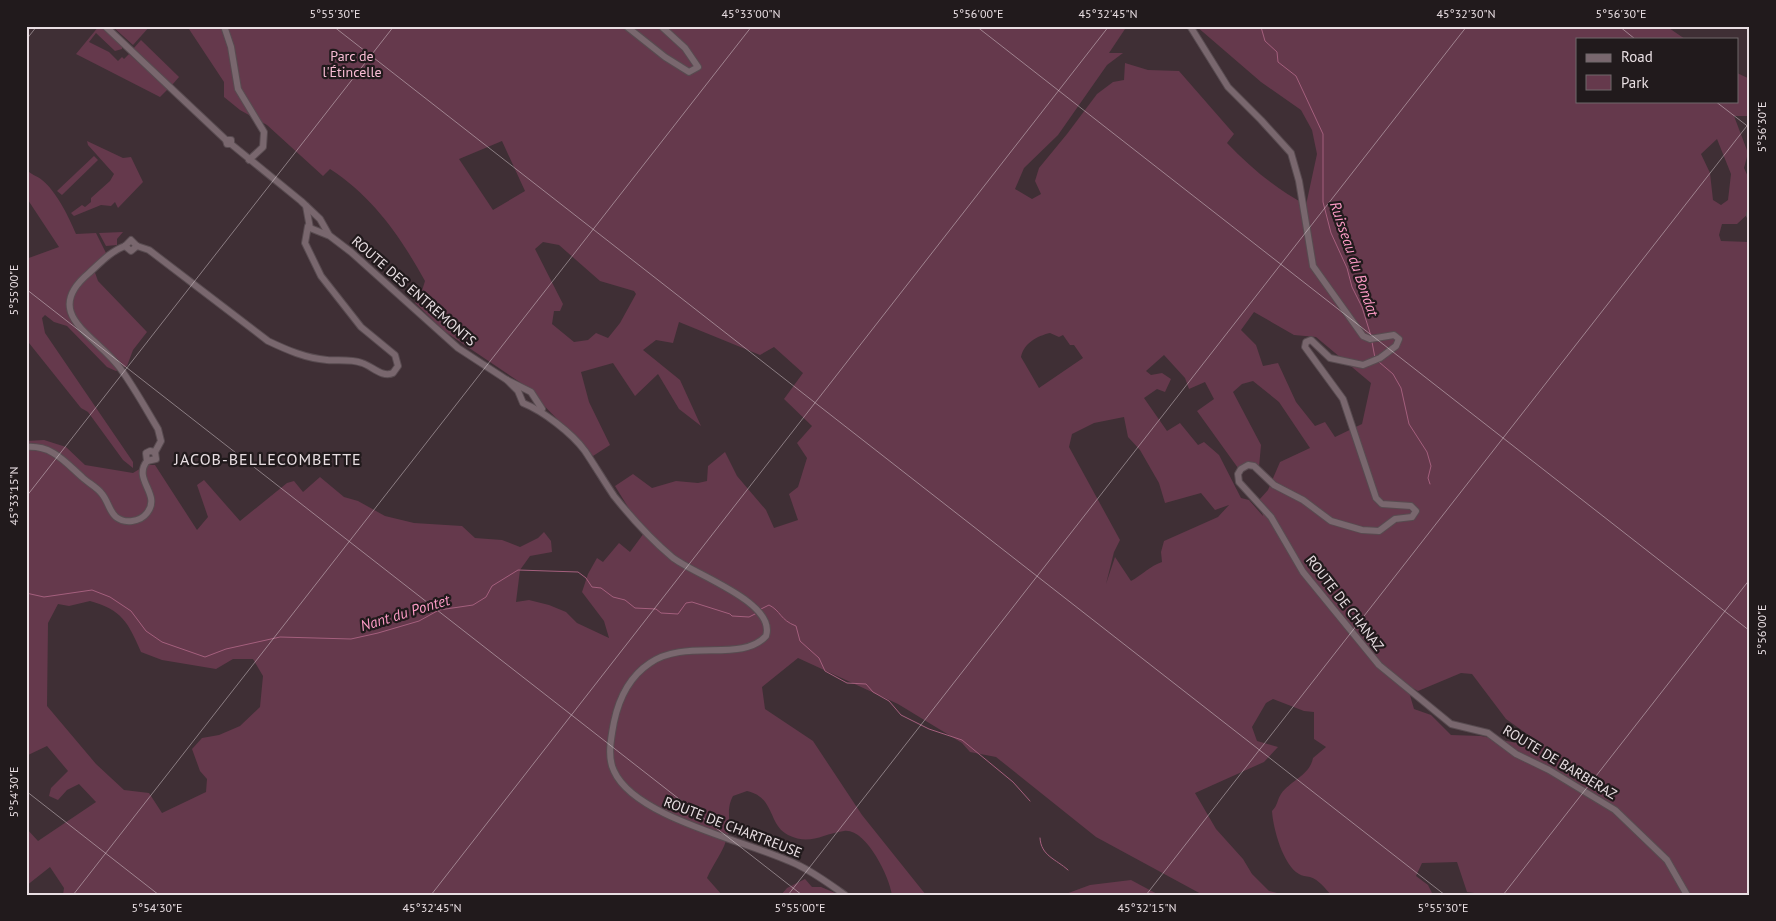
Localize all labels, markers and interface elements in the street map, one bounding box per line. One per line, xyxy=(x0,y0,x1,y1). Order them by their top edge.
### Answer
text: 5°55'30"E xyxy=(310,6,360,21)
text: 45°33'00"N xyxy=(721,6,781,21)
text: 5°56'00"E xyxy=(953,6,1003,21)
text: 45°32'45"N xyxy=(1078,6,1138,21)
text: 45°32'30"N xyxy=(1436,6,1496,21)
text: 5°56'30"E xyxy=(1596,6,1646,21)
legend xyxy=(1576,38,1738,102)
park label: Parc de l'Étincelle xyxy=(322,47,382,81)
text: Road xyxy=(1621,47,1653,66)
text: Park xyxy=(1621,73,1649,92)
text: 5°56'30"E xyxy=(1754,102,1769,152)
water label: Ruisseau du Bondat xyxy=(1326,199,1383,320)
street label: ROUTE DES ENTREMONTS xyxy=(348,232,480,350)
text: 5°55'00"E xyxy=(6,265,21,315)
district label: JACOB-BELLECOMBETTE xyxy=(173,449,362,469)
text: 45°33'15"N xyxy=(6,466,21,526)
street label: ROUTE DE CHANAZ xyxy=(1302,552,1388,655)
water label: Nant du Pontet xyxy=(358,590,453,635)
text: 5°56'00"E xyxy=(1754,605,1769,655)
street label: ROUTE DE BARBERAZ xyxy=(1500,721,1621,803)
text: 5°54'30"E xyxy=(6,767,21,817)
street label: ROUTE DE CHARTREUSE xyxy=(661,792,805,862)
text: 5°54'30"E xyxy=(132,900,182,915)
text: 45°32'45"N xyxy=(402,900,462,915)
text: 5°55'00"E xyxy=(775,900,825,915)
text: 45°32'15"N xyxy=(1117,900,1177,915)
text: 5°55'30"E xyxy=(1418,900,1468,915)

